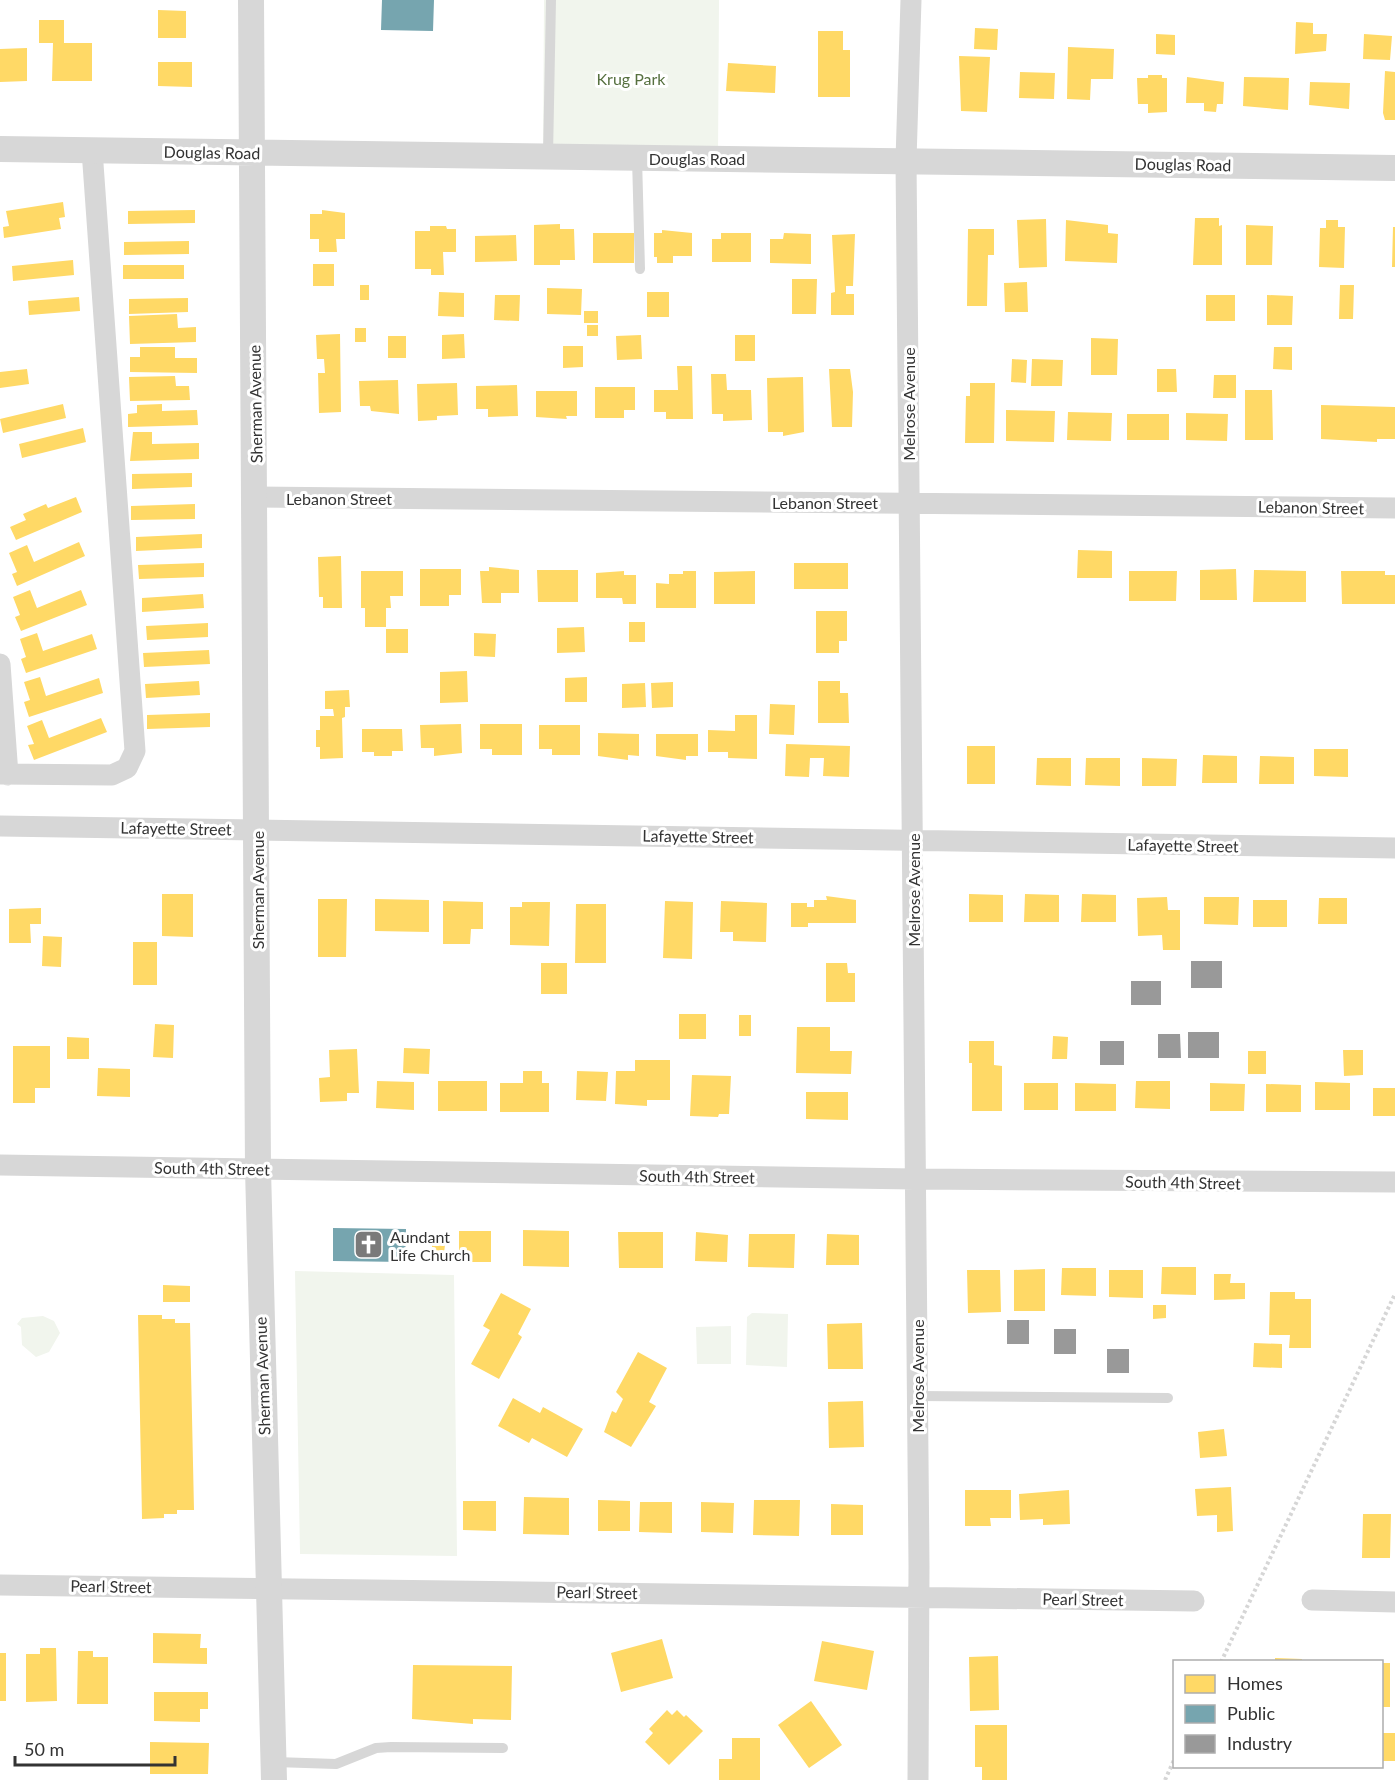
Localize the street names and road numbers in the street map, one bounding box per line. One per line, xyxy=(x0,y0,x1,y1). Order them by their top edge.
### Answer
street label: Douglas Road xyxy=(164,142,260,162)
street label: Douglas Road xyxy=(649,149,745,168)
street label: Douglas Road xyxy=(1135,154,1231,174)
street label: Sherman Avenue xyxy=(244,345,266,463)
street label: Melrose Avenue xyxy=(899,347,918,461)
street label: Lebanon Street xyxy=(286,489,392,508)
street label: Lebanon Street xyxy=(772,493,878,512)
street label: Lebanon Street xyxy=(1258,497,1364,517)
street label: Lafayette Street xyxy=(120,818,232,838)
street label: Lafayette Street xyxy=(642,826,754,846)
street label: Sherman Avenue xyxy=(248,831,267,949)
street label: Melrose Avenue xyxy=(904,833,923,947)
street label: Lafayette Street xyxy=(1127,835,1239,855)
street label: South 4th Street xyxy=(154,1157,270,1179)
street label: South 4th Street xyxy=(639,1165,755,1187)
street label: South 4th Street xyxy=(1125,1171,1241,1193)
street label: Sherman Avenue xyxy=(250,1317,274,1435)
street label: Melrose Avenue xyxy=(908,1319,927,1433)
street label: Pearl Street xyxy=(70,1576,152,1596)
street label: Pearl Street xyxy=(556,1582,638,1602)
street label: Pearl Street xyxy=(1042,1589,1124,1609)

